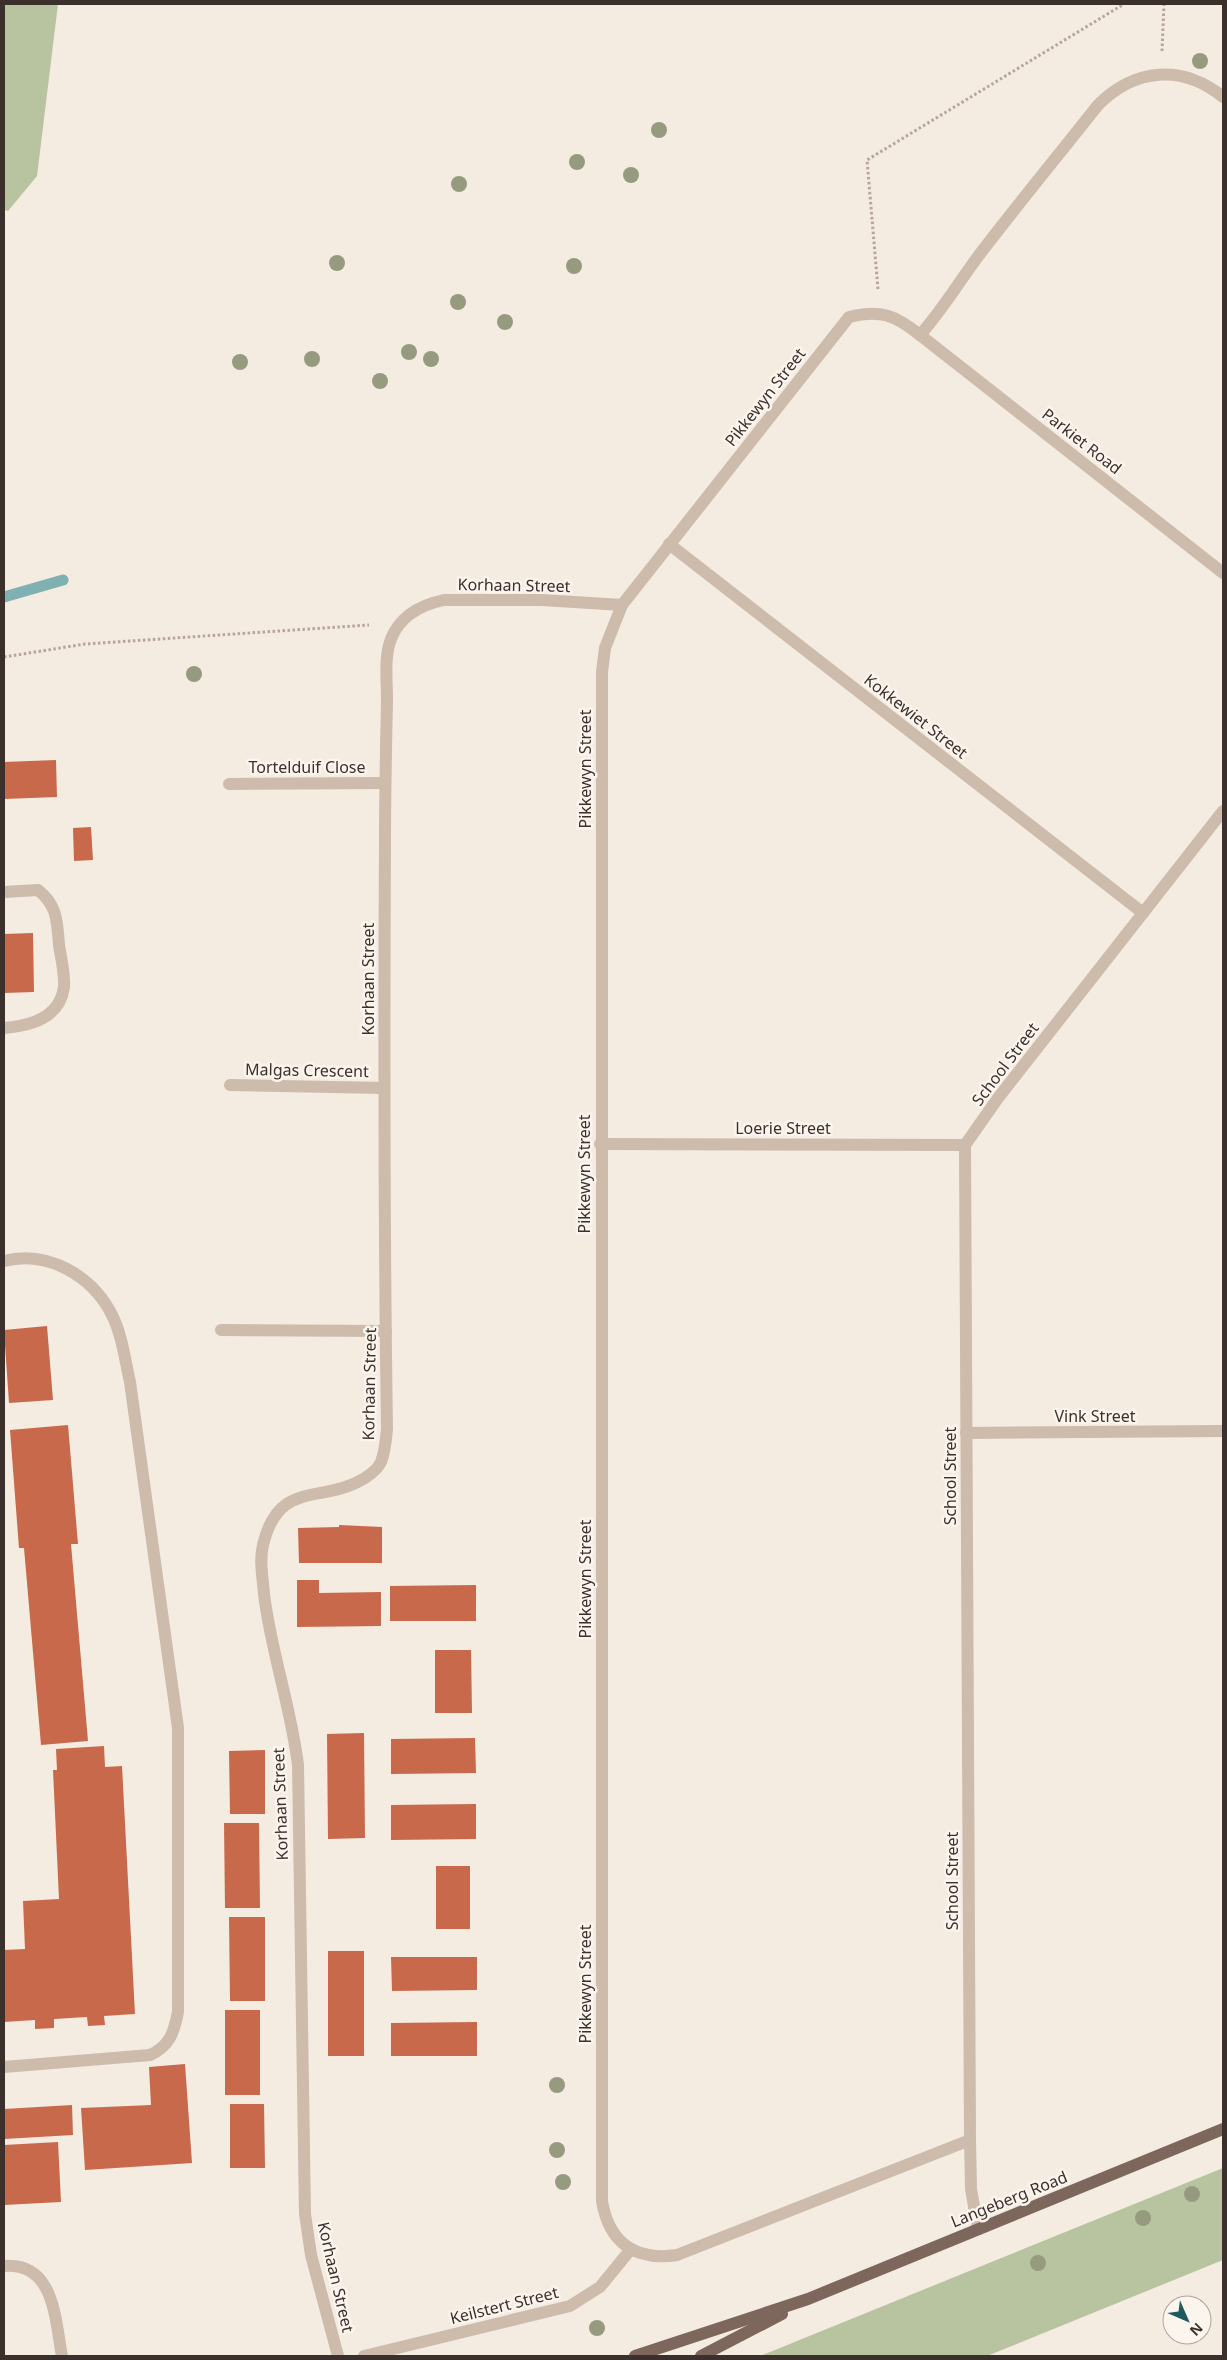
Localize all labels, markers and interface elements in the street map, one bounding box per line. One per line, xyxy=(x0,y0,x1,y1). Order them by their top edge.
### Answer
street label: Pikkewyn Street xyxy=(720,343,810,451)
street label: Parkiet Road xyxy=(1038,403,1126,479)
street label: Korhaan Street xyxy=(457,573,571,597)
street label: Kokkewiet Street xyxy=(860,669,972,764)
street label: Pikkewyn Street xyxy=(574,709,596,829)
street label: Tortelduif Close xyxy=(248,756,366,778)
street label: Korhaan Street xyxy=(357,922,379,1035)
street label: School Street xyxy=(967,1018,1044,1110)
street label: Malgas Crescent xyxy=(245,1058,369,1082)
street label: Pikkewyn Street xyxy=(573,1114,595,1234)
street label: Loerie Street xyxy=(735,1117,831,1139)
street label: Korhaan Street xyxy=(357,1327,381,1441)
street label: Vink Street xyxy=(1055,1405,1136,1427)
street label: School Street xyxy=(939,1426,961,1525)
street label: Pikkewyn Street xyxy=(574,1519,596,1639)
street label: Korhaan Street xyxy=(267,1747,293,1861)
street label: School Street xyxy=(941,1831,963,1930)
street label: Pikkewyn Street xyxy=(574,1924,596,2044)
street label: Langeberg Road xyxy=(947,2166,1071,2232)
street label: Korhaan Street xyxy=(313,2220,359,2335)
street label: Keilstert Street xyxy=(448,2281,561,2329)
north arrow xyxy=(1162,2295,1212,2345)
text: N xyxy=(1186,2319,1207,2340)

